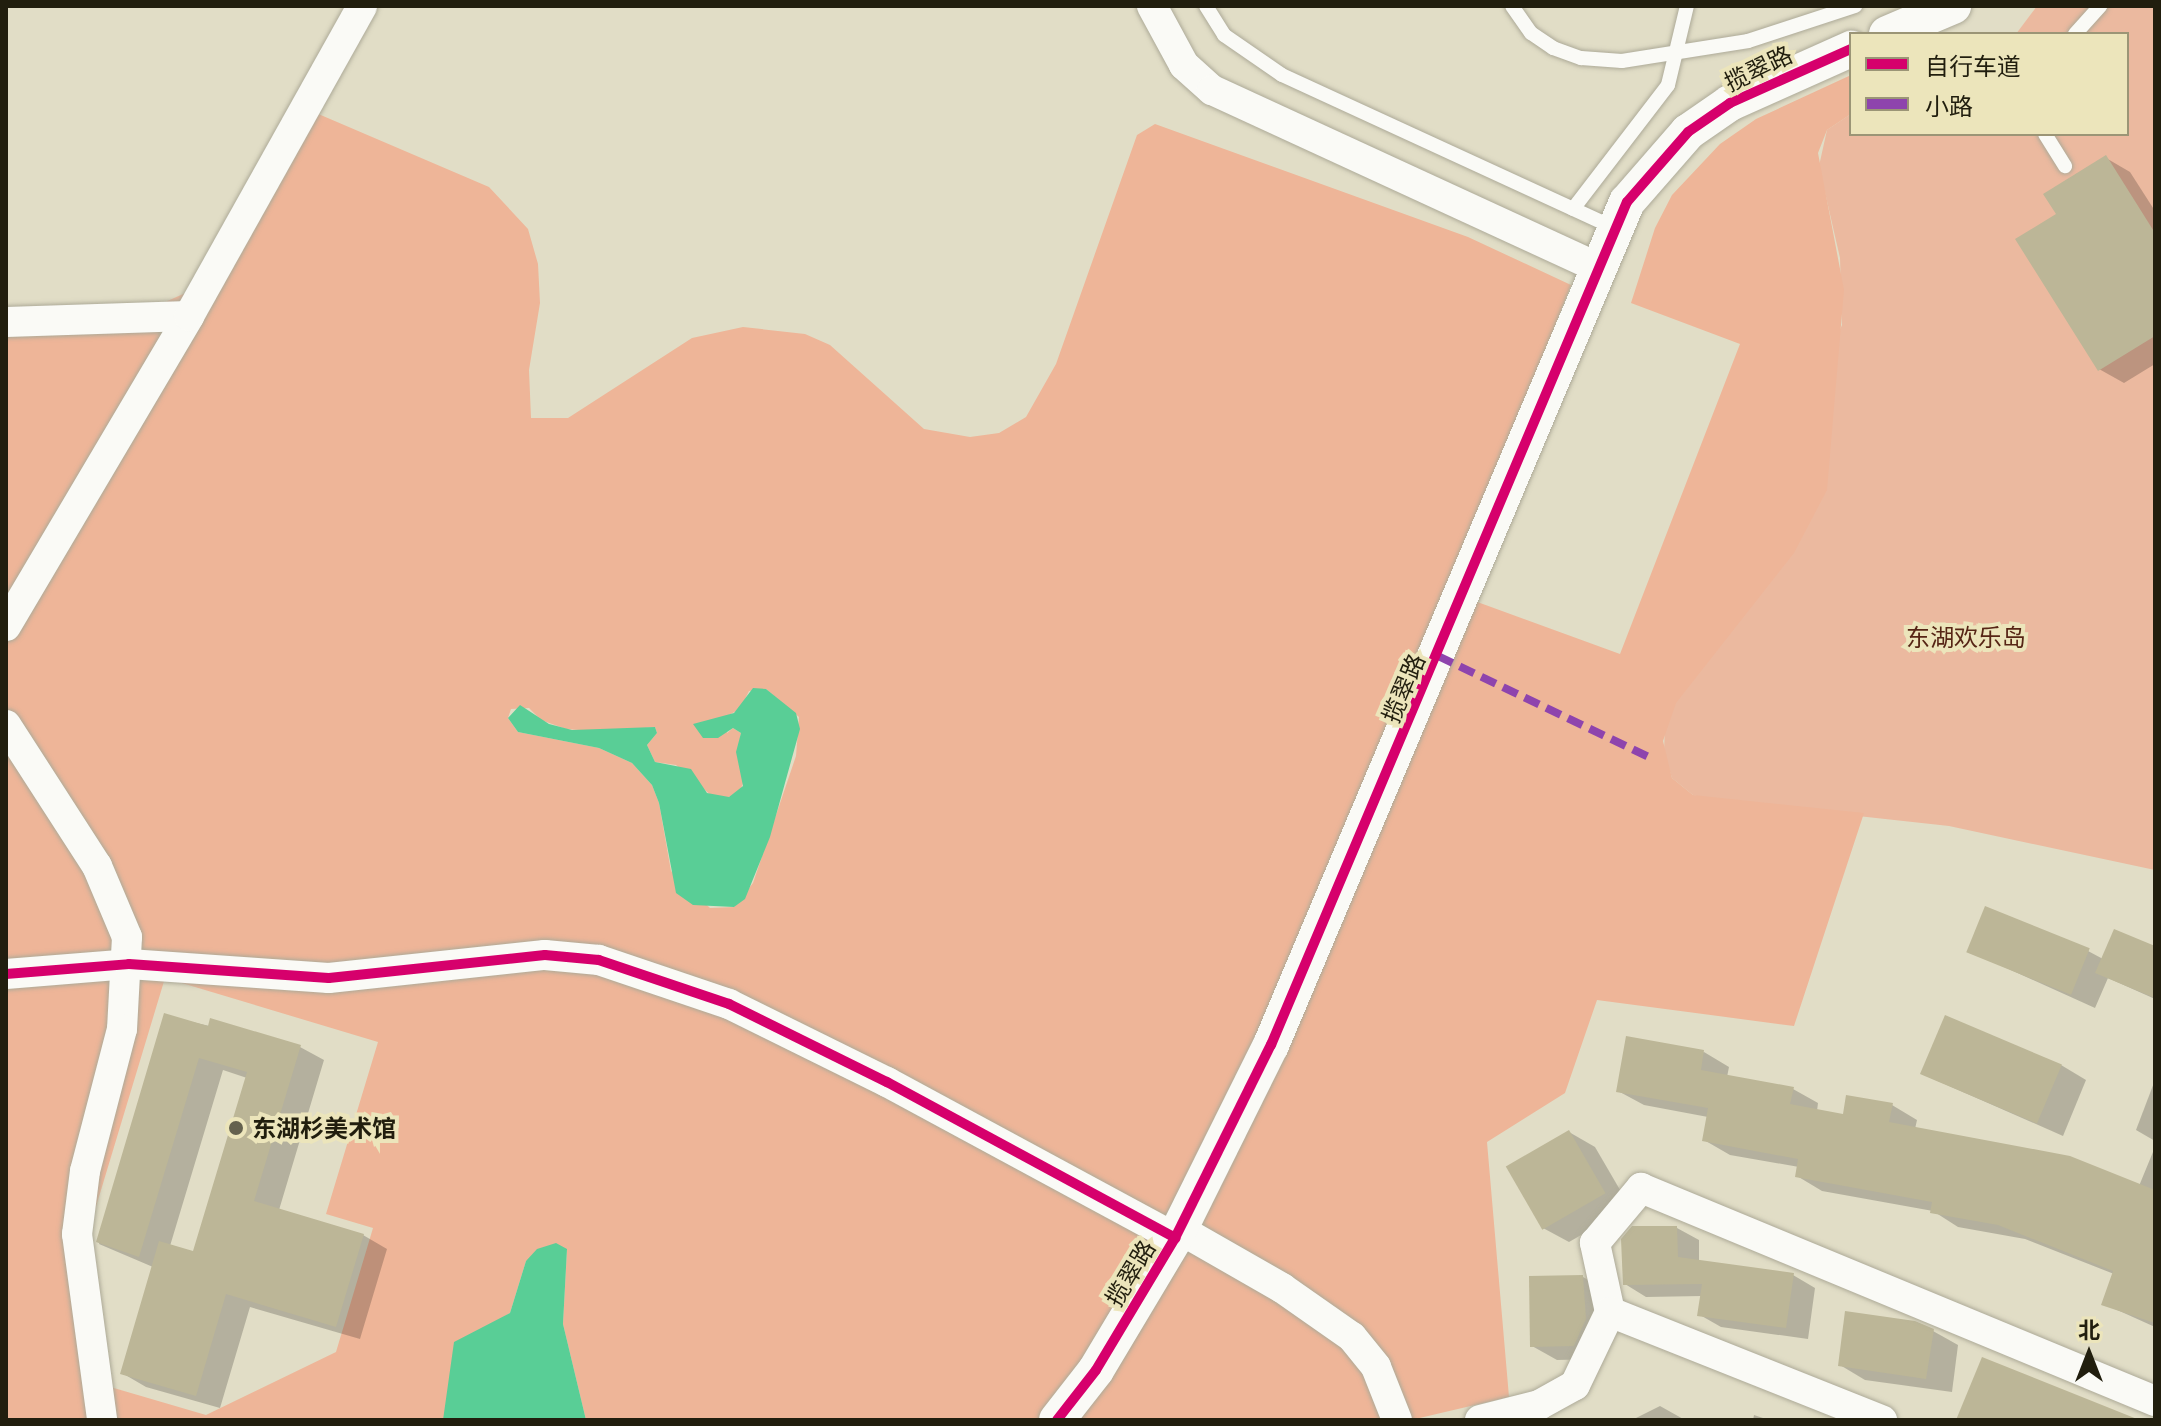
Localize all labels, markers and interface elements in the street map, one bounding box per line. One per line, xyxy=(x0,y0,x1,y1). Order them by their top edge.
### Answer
legend xyxy=(1849,32,2129,136)
street label: 揽翠路 xyxy=(1719,39,1797,97)
text: 自行车道 xyxy=(1925,49,2021,82)
text: 小路 xyxy=(1925,89,1973,122)
park label: 东湖欢乐岛 xyxy=(1906,623,2026,651)
street label: 揽翠路 xyxy=(1376,649,1430,727)
place label: 东湖杉美术馆 xyxy=(252,1114,396,1142)
marker: 东湖杉美术馆 xyxy=(227,1119,245,1137)
street label: 揽翠路 xyxy=(1099,1235,1161,1311)
north arrow xyxy=(2049,1314,2129,1394)
text: 北 xyxy=(2078,1315,2100,1345)

